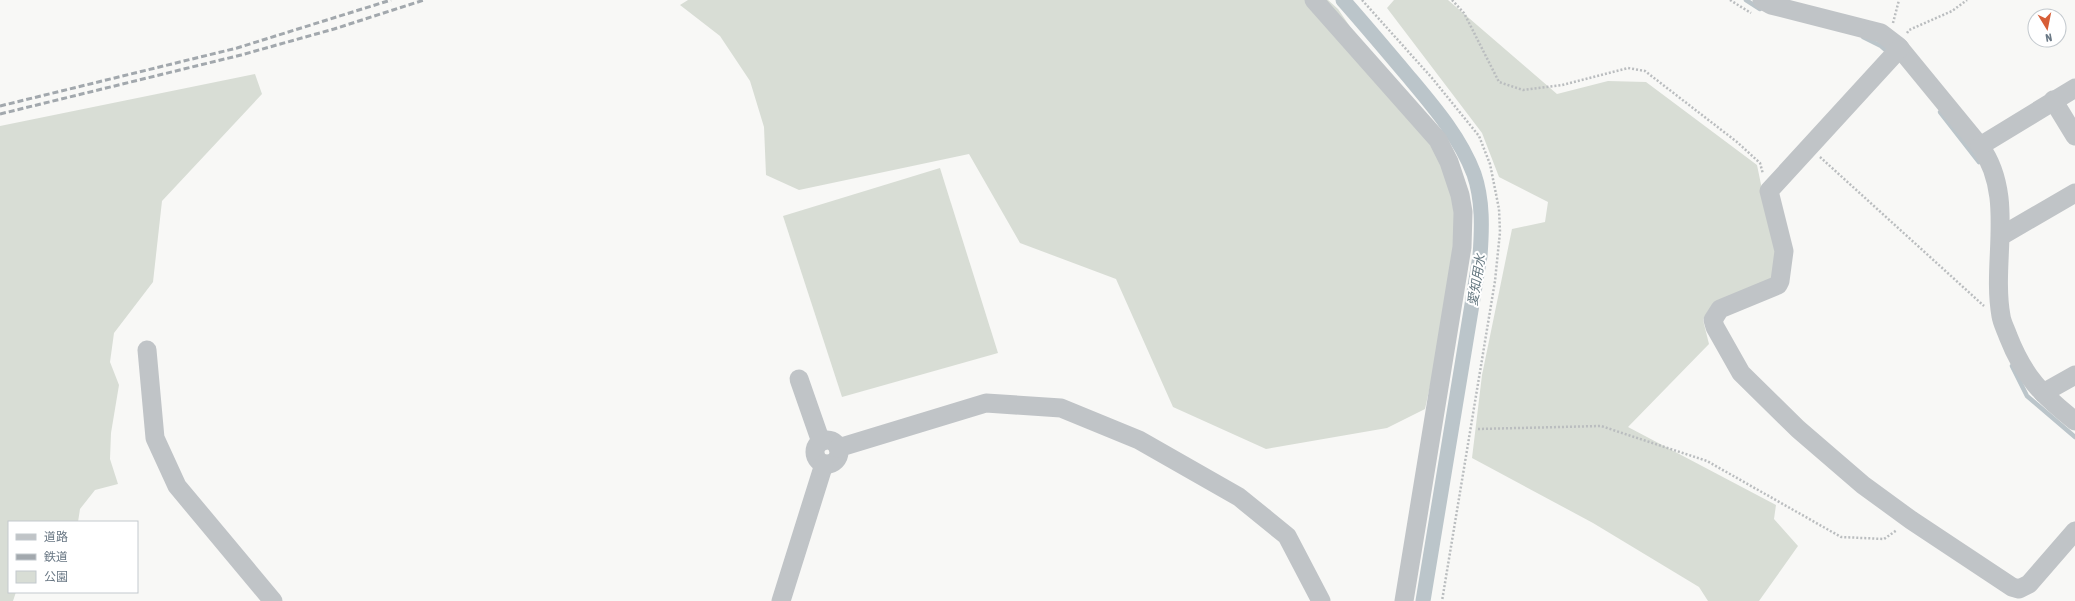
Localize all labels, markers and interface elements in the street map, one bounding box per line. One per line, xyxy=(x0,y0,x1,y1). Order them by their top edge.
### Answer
north arrow xyxy=(2027,8,2067,48)
text: N xyxy=(2044,31,2053,44)
water label: 愛知用水 xyxy=(1465,251,1488,307)
legend xyxy=(8,521,138,593)
text: 道路 xyxy=(44,530,68,544)
text: 鉄道 xyxy=(44,550,68,564)
text: 公園 xyxy=(44,570,68,584)

